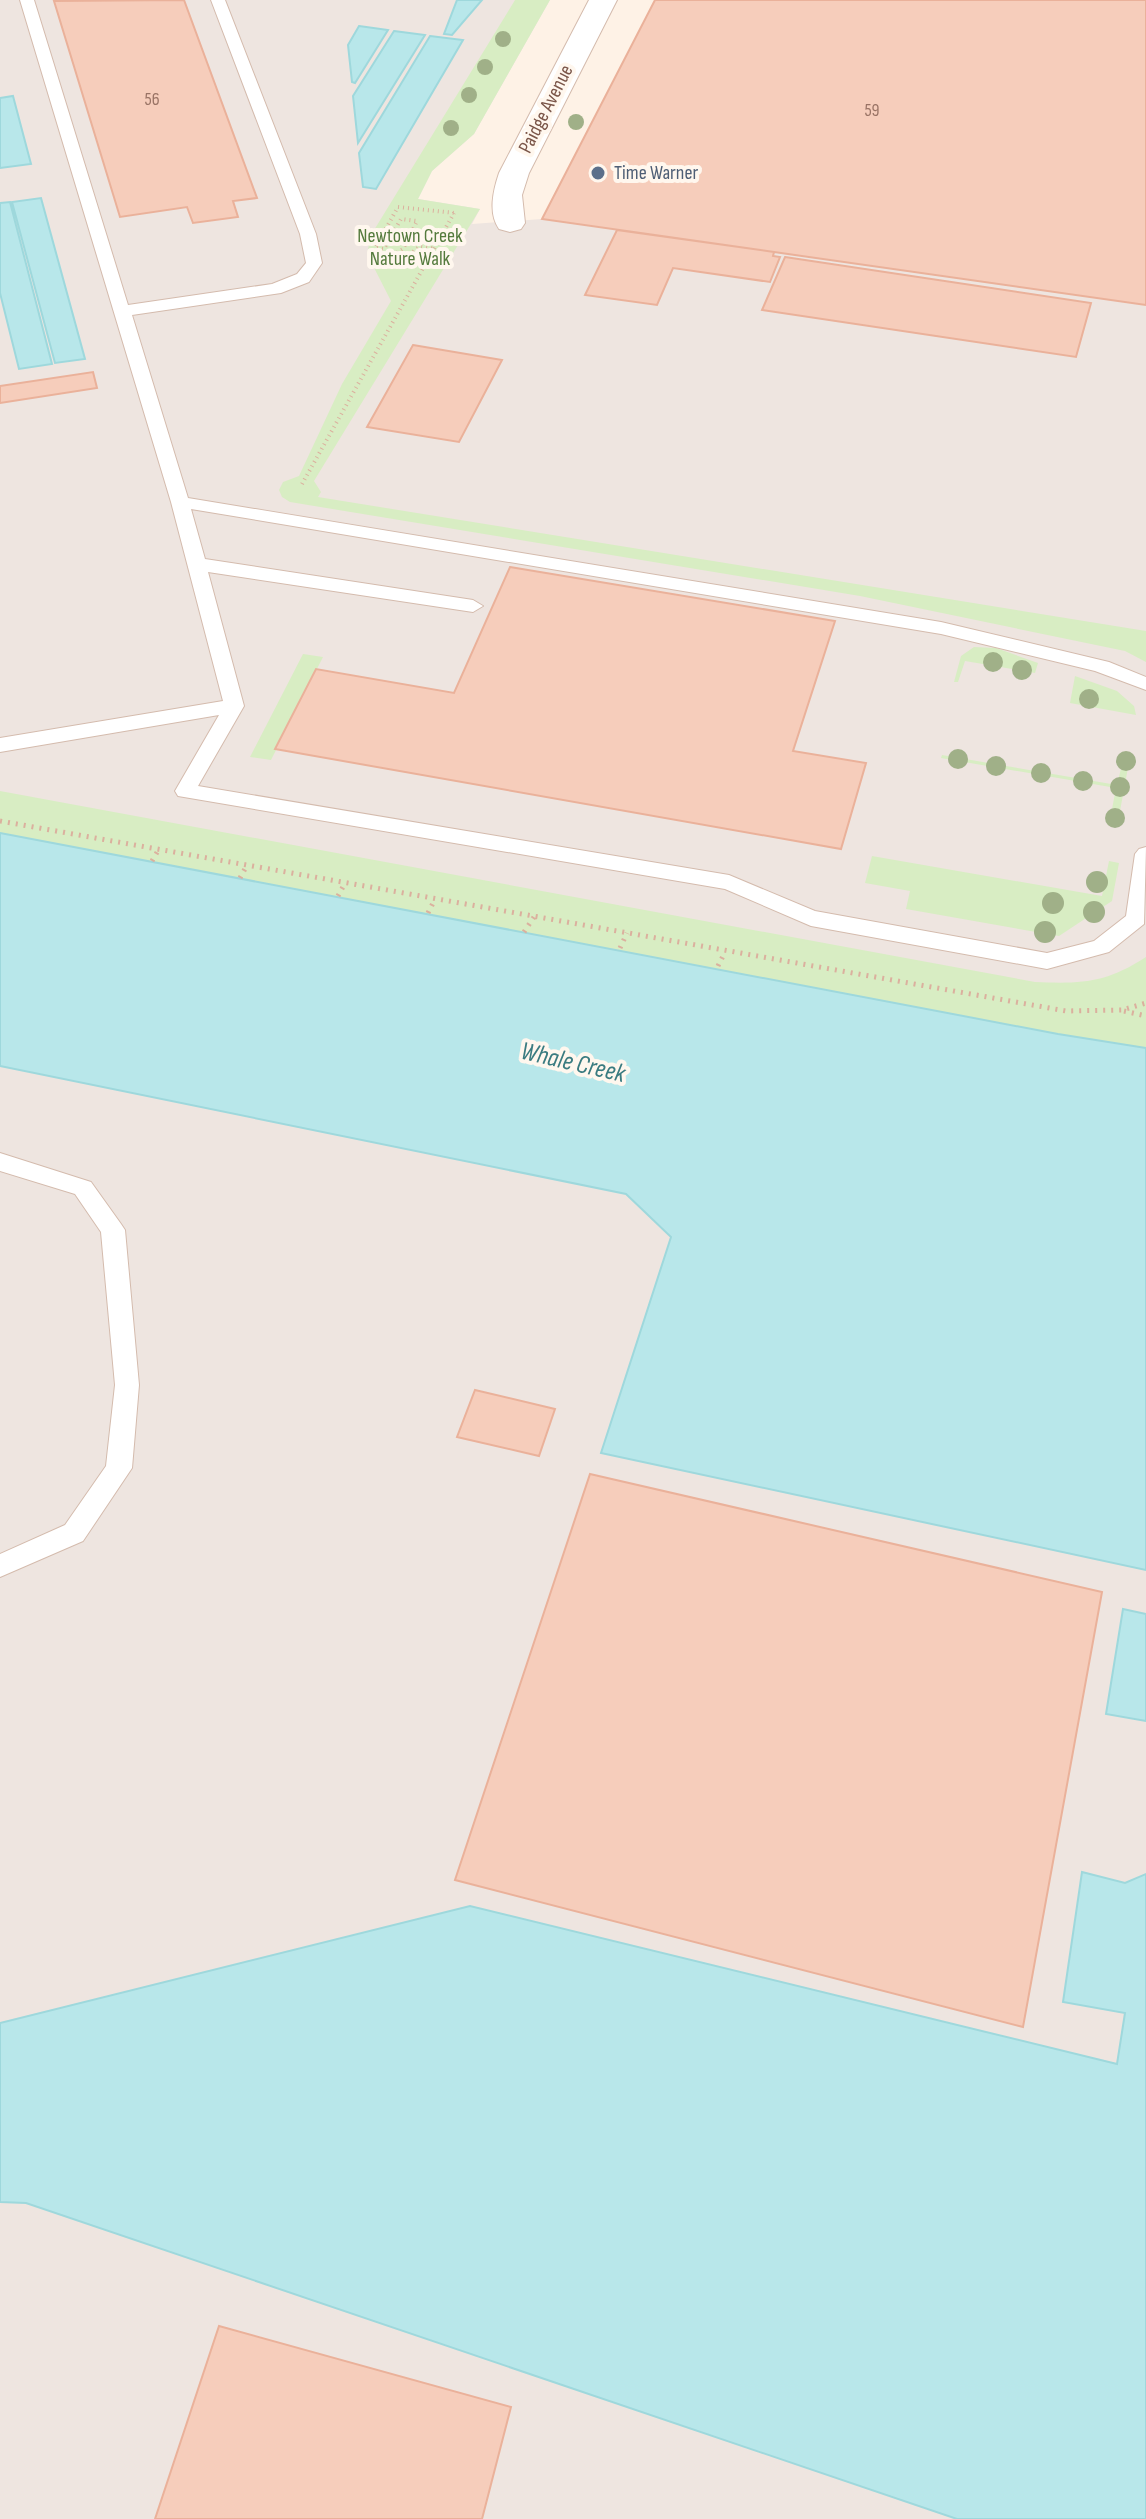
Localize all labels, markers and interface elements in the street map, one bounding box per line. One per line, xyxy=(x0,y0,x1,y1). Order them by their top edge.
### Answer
street label: Paidge Avenue xyxy=(514,61,578,157)
house number: 56 xyxy=(144,89,160,110)
house number: 59 xyxy=(864,100,880,121)
place label: Time Warner xyxy=(614,161,698,185)
marker: Time Warner xyxy=(589,164,607,182)
park label: Newtown Creek Nature Walk xyxy=(357,224,463,271)
water label: Whale Creek xyxy=(518,1036,629,1090)

